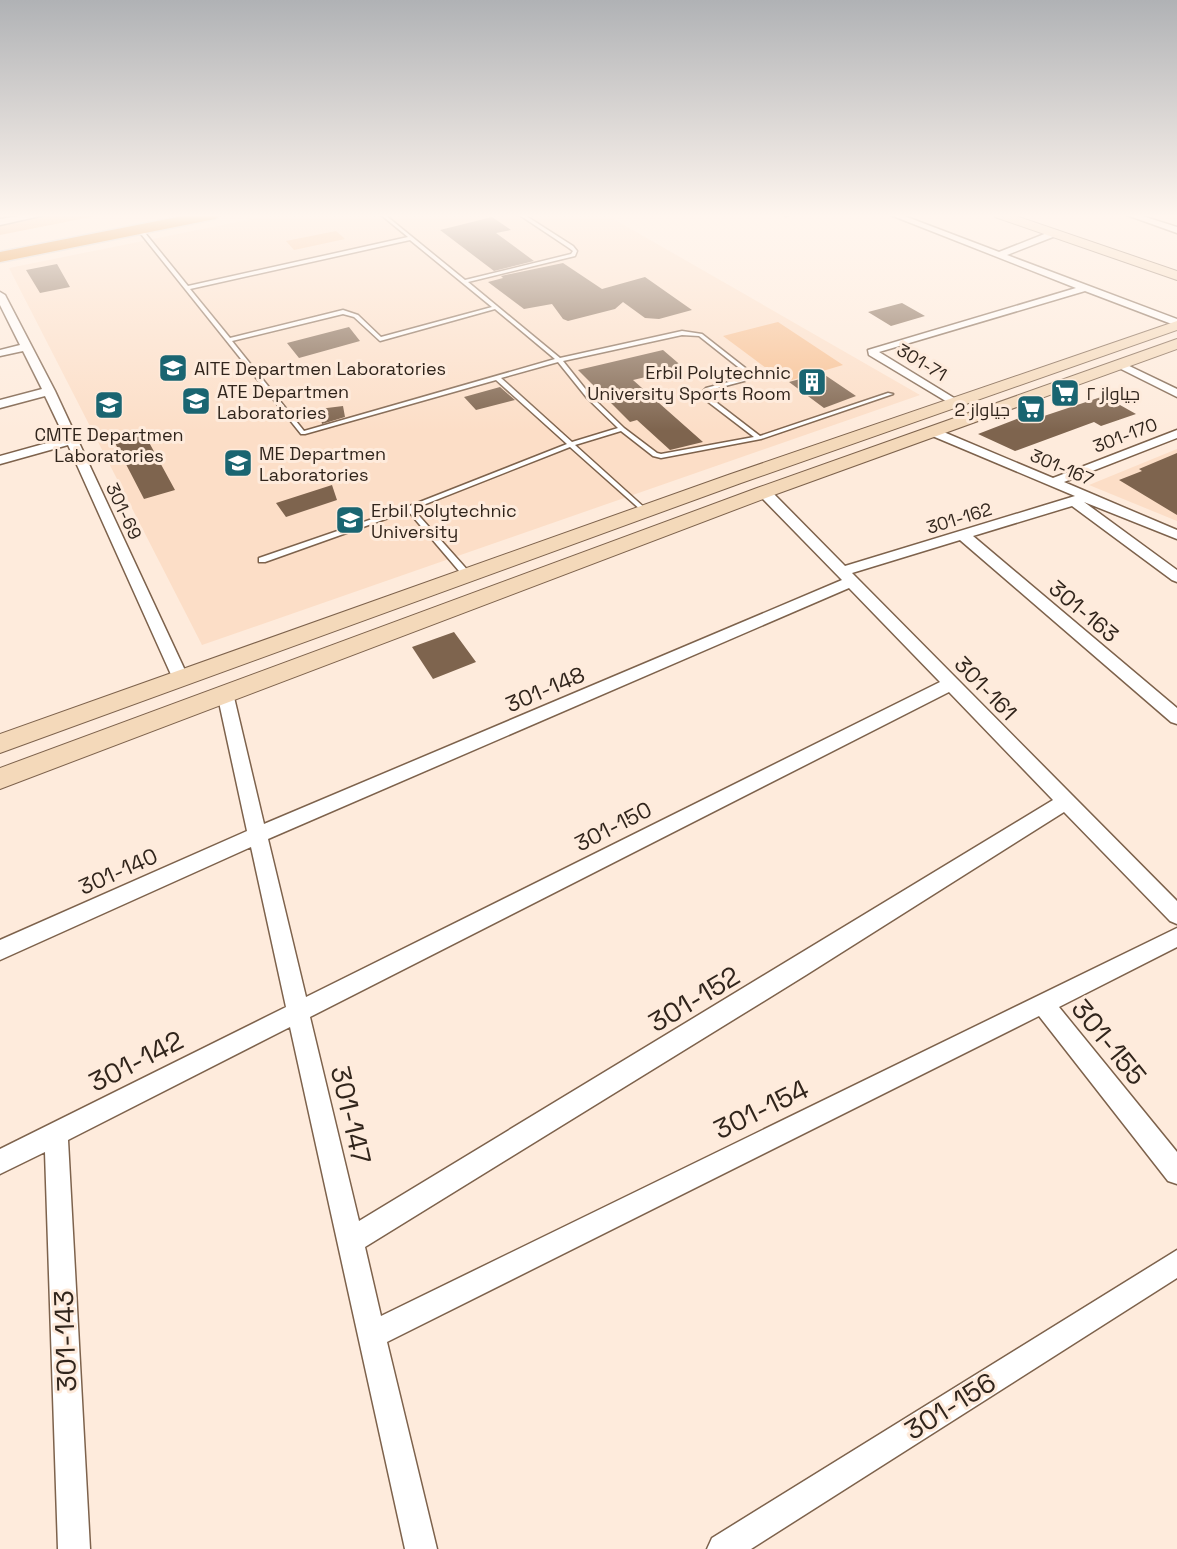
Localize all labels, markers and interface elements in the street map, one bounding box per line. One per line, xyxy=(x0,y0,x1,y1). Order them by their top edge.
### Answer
street label: 301-71 xyxy=(893,338,951,386)
school or university icon: AITE Departmen Laboratories xyxy=(157,352,189,384)
place label: AITE Departmen Laboratories xyxy=(194,357,446,380)
place label: Erbil Polytechnic University Sports Room xyxy=(587,361,791,405)
building icon: Erbil Polytechnic University Sports Room xyxy=(796,366,828,398)
supermarket icon: جیاواز ٢ xyxy=(1049,377,1081,409)
place label: ATE Departmen Laboratories xyxy=(217,380,349,424)
place label: جیاواز ٢ xyxy=(1086,382,1140,405)
school or university icon: ATE Departmen Laboratories xyxy=(180,385,212,417)
school or university icon: CMTE Departmen Laboratories xyxy=(93,389,125,421)
supermarket icon: جیاواز 2 xyxy=(1015,393,1047,425)
place label: جیاواز 2 xyxy=(955,398,1010,421)
street label: 301-170 xyxy=(1090,412,1160,458)
place label: CMTE Departmen Laboratories xyxy=(34,423,184,467)
place label: ME Departmen Laboratories xyxy=(259,442,386,486)
street label: 301-167 xyxy=(1027,443,1097,491)
school or university icon: ME Departmen Laboratories xyxy=(222,447,254,479)
street label: 301-69 xyxy=(101,479,147,543)
street label: 301-162 xyxy=(923,497,995,539)
place label: Erbil Polytechnic University xyxy=(371,499,517,543)
school or university icon: Erbil Polytechnic University xyxy=(334,504,366,536)
street label: 301-163 xyxy=(1043,574,1125,648)
street label: 301-161 xyxy=(949,650,1023,726)
street label: 301-148 xyxy=(501,660,589,718)
street label: 301-150 xyxy=(570,795,656,857)
street label: 301-140 xyxy=(74,841,162,901)
street label: 301-152 xyxy=(642,958,746,1040)
street label: 301-155 xyxy=(1064,992,1154,1092)
street label: 301-142 xyxy=(83,1022,189,1100)
street label: 301-147 xyxy=(323,1062,379,1168)
street label: 301-154 xyxy=(708,1071,814,1147)
street label: 301-143 xyxy=(46,1290,84,1392)
street label: 301-156 xyxy=(898,1364,1002,1448)

